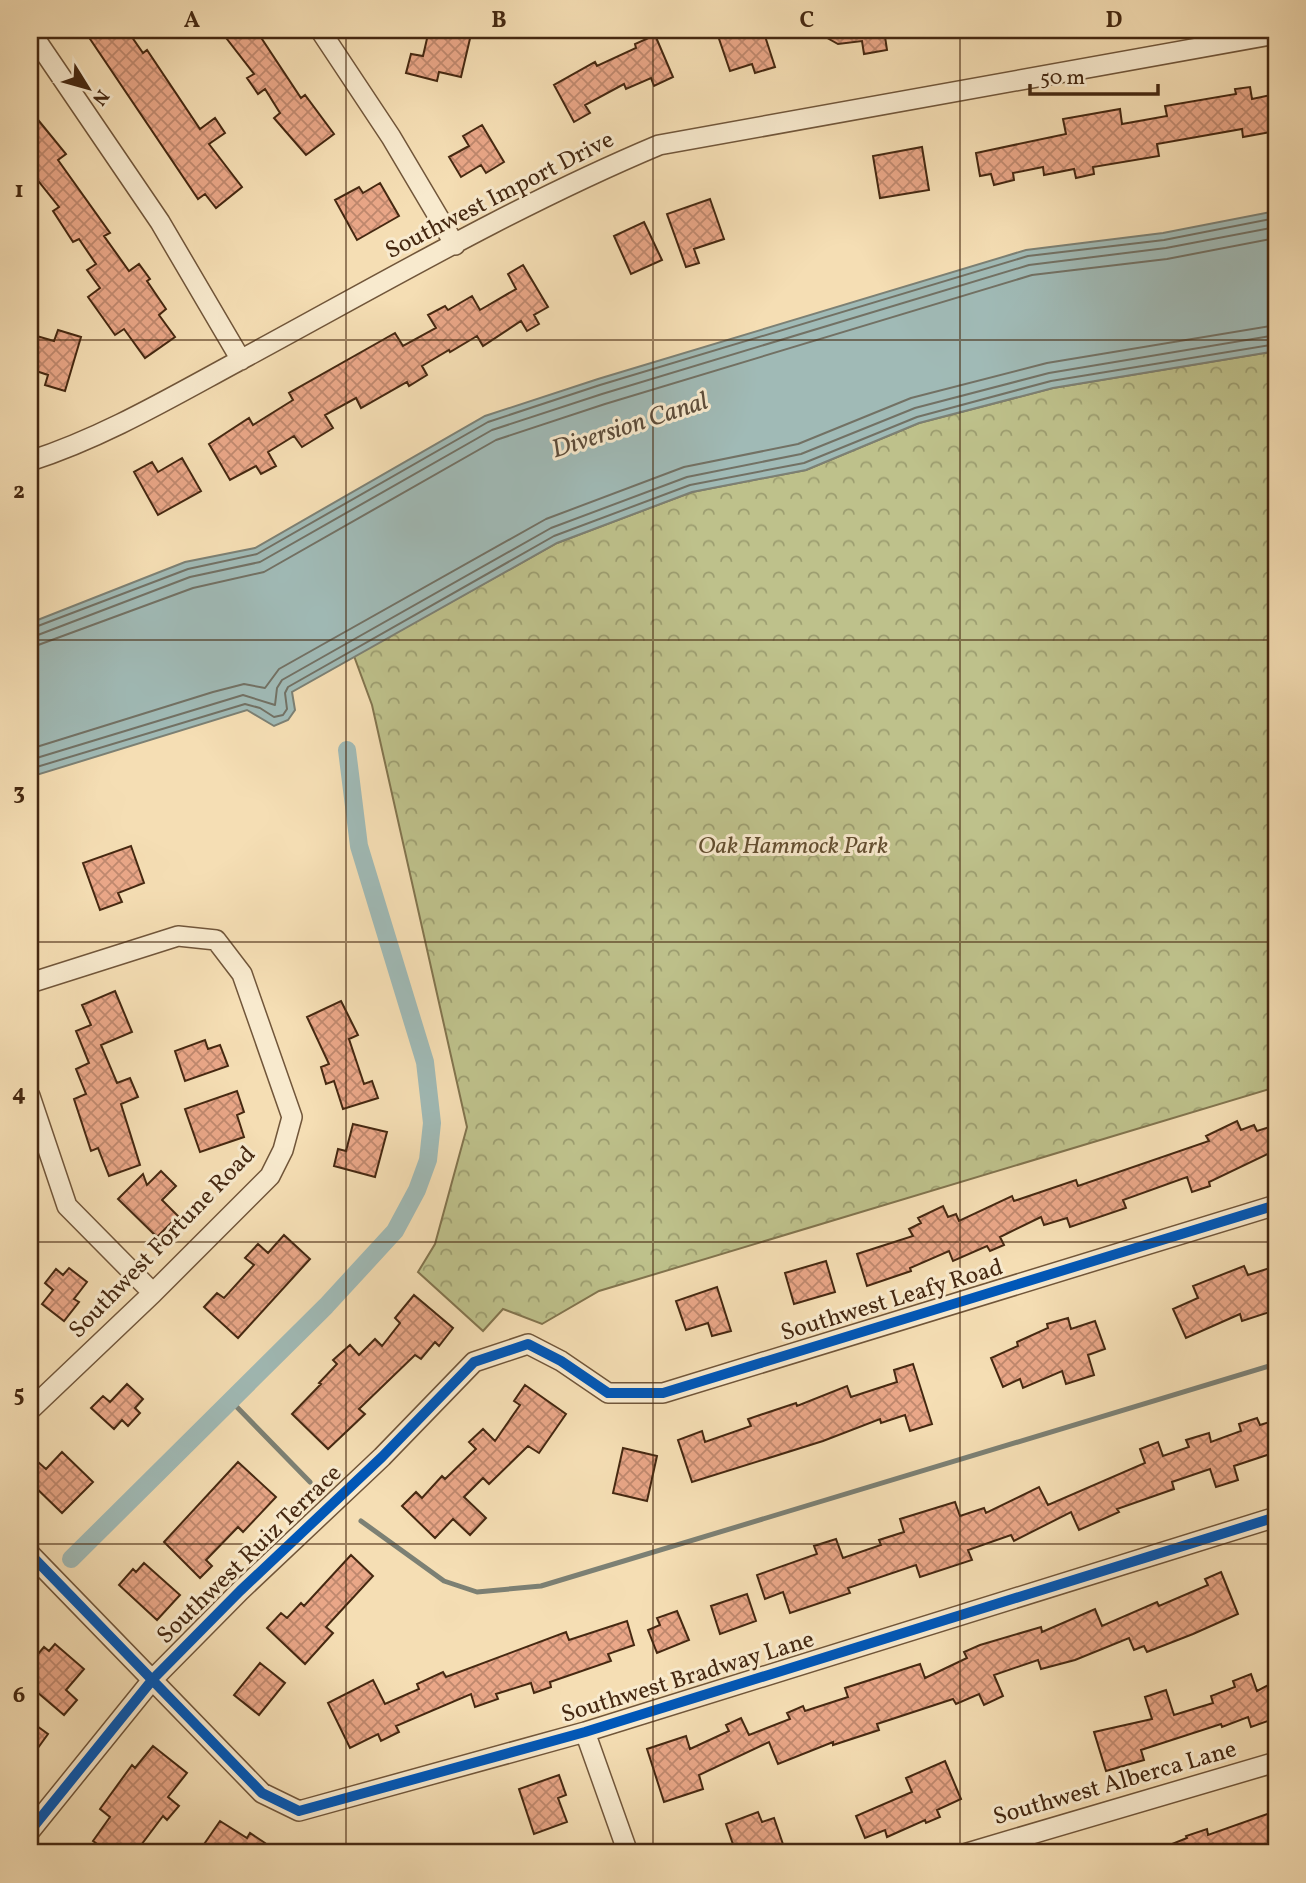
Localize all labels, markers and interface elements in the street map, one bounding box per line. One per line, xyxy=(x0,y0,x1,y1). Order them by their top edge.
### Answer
text: A xyxy=(184,5,200,37)
text: B xyxy=(491,5,507,37)
text: C xyxy=(800,5,814,37)
text: D xyxy=(1106,5,1123,37)
north arrow xyxy=(52,52,122,122)
scale bar xyxy=(1030,52,1157,96)
text: 50 m xyxy=(1040,64,1085,93)
text: N xyxy=(85,84,115,111)
street label: Southwest Import Drive xyxy=(380,123,620,269)
text: 1 xyxy=(14,175,24,207)
water label: Diversion Canal xyxy=(547,384,713,468)
text: 2 xyxy=(13,476,25,508)
text: 3 xyxy=(13,777,25,809)
park label: Oak Hammock Park xyxy=(698,830,888,864)
text: 4 xyxy=(12,1078,26,1110)
street label: Southwest Fortune Road xyxy=(62,1139,264,1347)
street label: Southwest Leafy Road xyxy=(777,1251,1007,1351)
text: 5 xyxy=(13,1379,25,1411)
street label: Southwest Ruiz Terrace xyxy=(150,1457,350,1653)
street label: Southwest Bradway Lane xyxy=(557,1623,819,1733)
text: 6 xyxy=(13,1680,25,1712)
street label: Southwest Alberca Lane xyxy=(989,1733,1241,1835)

